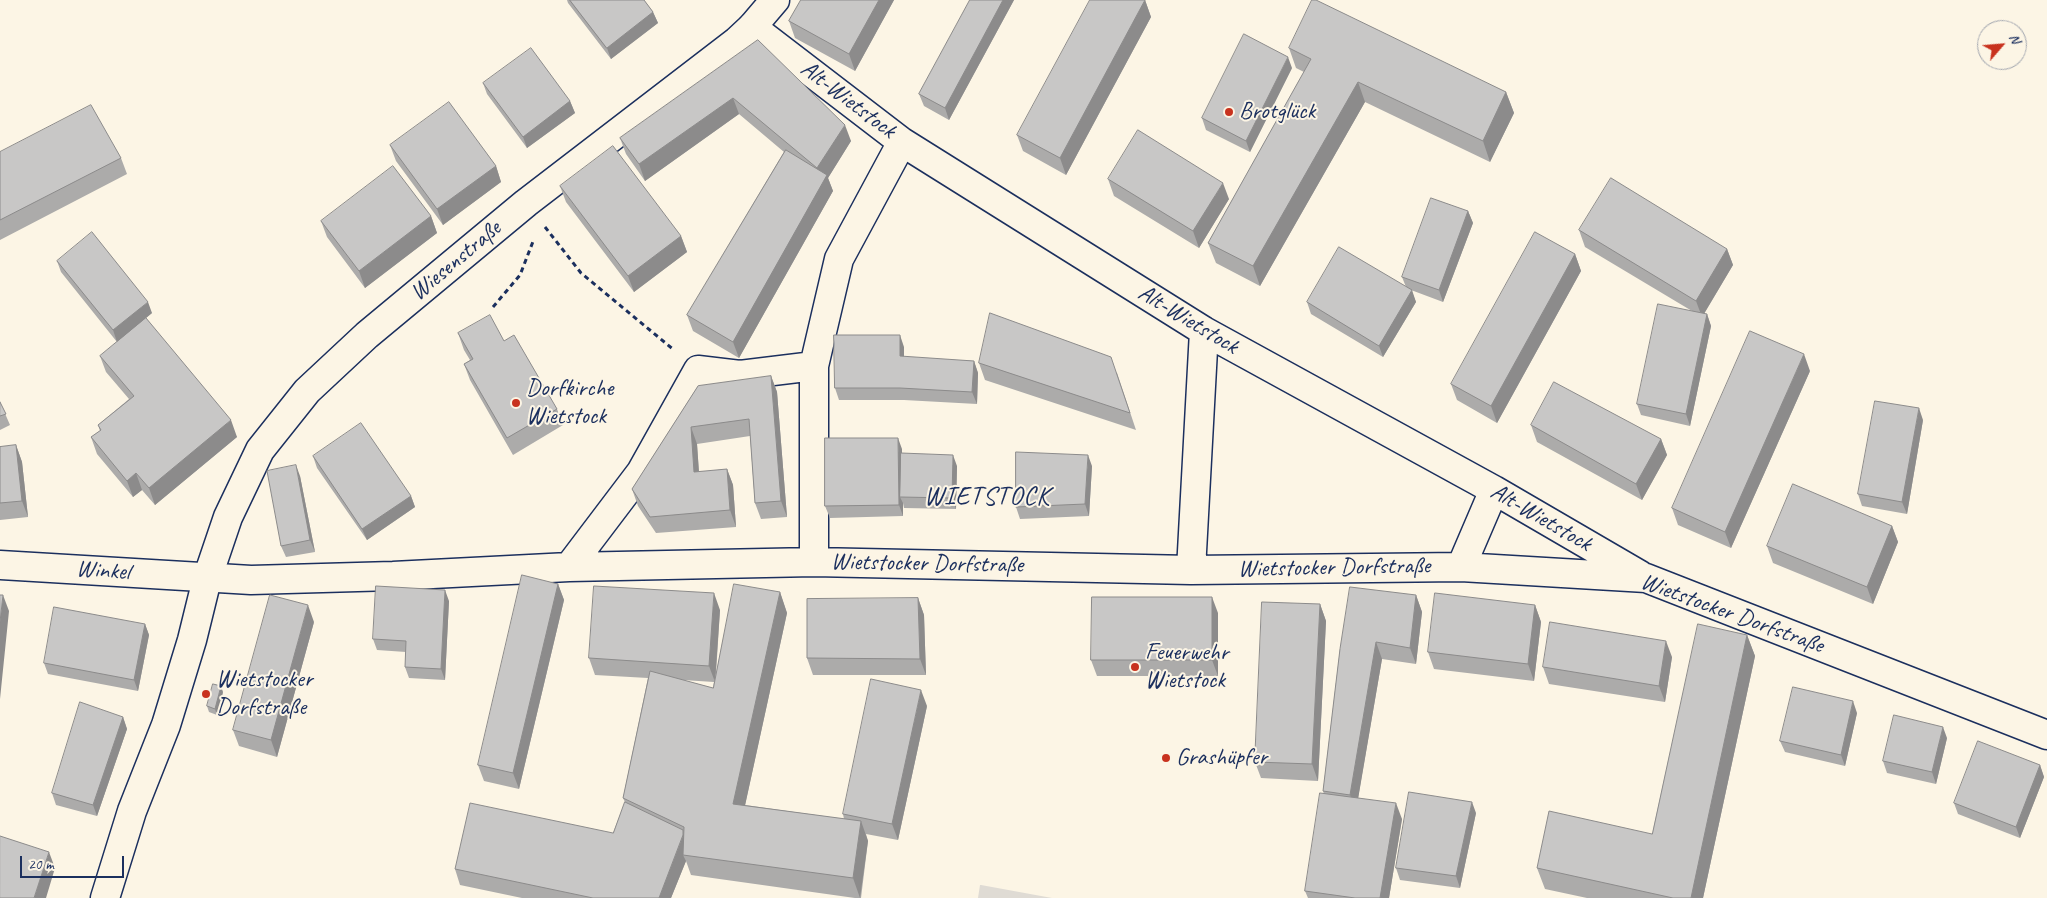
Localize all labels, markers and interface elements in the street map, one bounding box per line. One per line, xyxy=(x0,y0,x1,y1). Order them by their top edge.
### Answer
north arrow xyxy=(1977,20,2027,70)
text: N xyxy=(2005,31,2024,46)
street label: Alt-Wietstock xyxy=(795,55,901,145)
place label: Brotglück xyxy=(1239,98,1315,126)
marker: Brotglück xyxy=(1223,106,1235,118)
street label: Wiesenstraße xyxy=(405,215,507,307)
street label: Alt-Wietstock xyxy=(1133,279,1243,361)
place label: Dorfkirche Wietstock xyxy=(526,375,613,431)
marker: Dorfkirche Wietstock xyxy=(510,397,522,409)
street label: Alt-Wietstock xyxy=(1485,478,1597,558)
district label: WIETSTOCK xyxy=(923,481,1051,513)
street label: Wietstocker Dorfstraße xyxy=(831,548,1023,580)
street label: Wietstocker Dorfstraße xyxy=(1238,552,1430,584)
street label: Winkel xyxy=(75,555,131,587)
street label: Wietstocker Dorfstraße xyxy=(1637,568,1827,660)
place label: Feuerwehr Wietstock xyxy=(1145,639,1228,695)
marker: Feuerwehr Wietstock xyxy=(1129,661,1141,673)
place label: Wietstocker Dorfstraße xyxy=(216,666,313,722)
marker: Wietstocker Dorfstraße xyxy=(200,688,212,700)
place label: Grashüpfer xyxy=(1176,744,1267,772)
marker: Grashüpfer xyxy=(1160,752,1172,764)
scale bar xyxy=(22,846,126,878)
text: 20 m xyxy=(28,855,54,874)

